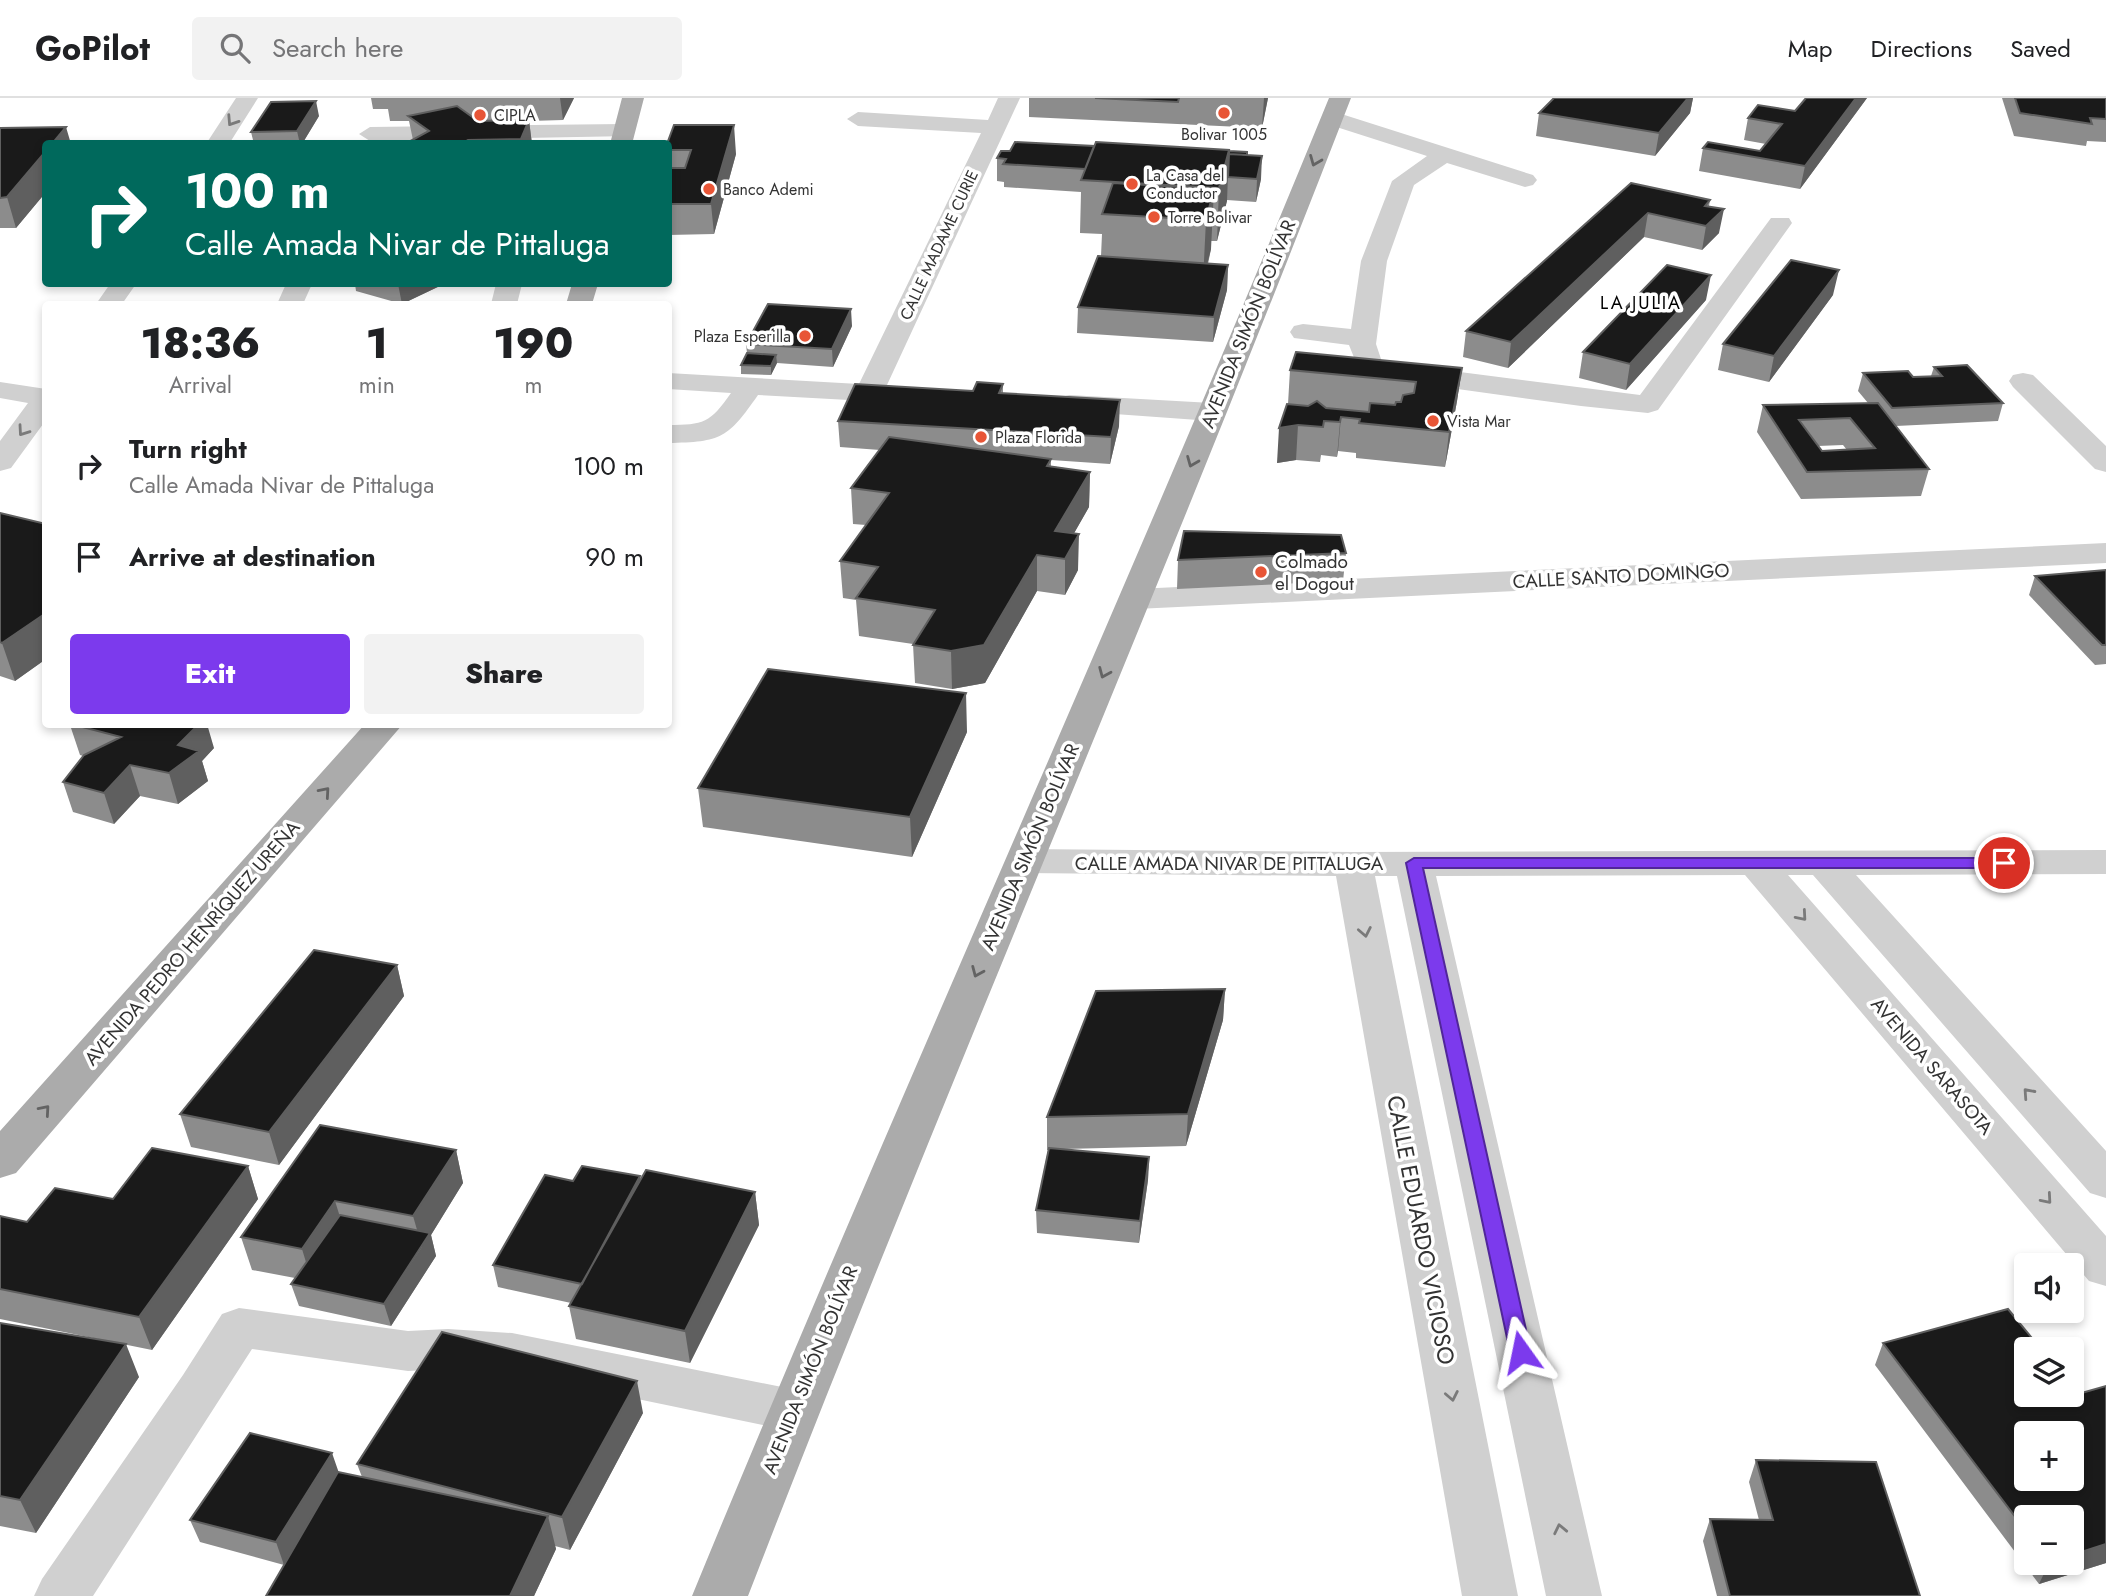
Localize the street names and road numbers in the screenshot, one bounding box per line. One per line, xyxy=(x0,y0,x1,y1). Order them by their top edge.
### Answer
street label: CALLE MADAME CURIE xyxy=(894,166,984,324)
street label: AVENIDA SIMÓN BOLÍVAR xyxy=(1194,216,1302,432)
street label: CALLE SANTO DOMINGO xyxy=(1512,557,1730,595)
street label: AVENIDA SIMÓN BOLÍVAR xyxy=(974,739,1086,955)
street label: AVENIDA PEDRO HENRÍQUEZ UREÑA xyxy=(78,814,306,1071)
street label: CALLE AMADA NIVAR DE PITTALUGA xyxy=(1075,850,1384,877)
street label: AVENIDA SARASOTA xyxy=(1865,991,2000,1141)
street label: CALLE EDUARDO VICIOSO xyxy=(1378,1093,1464,1367)
street label: AVENIDA SIMÓN BOLÍVAR xyxy=(756,1262,864,1478)

